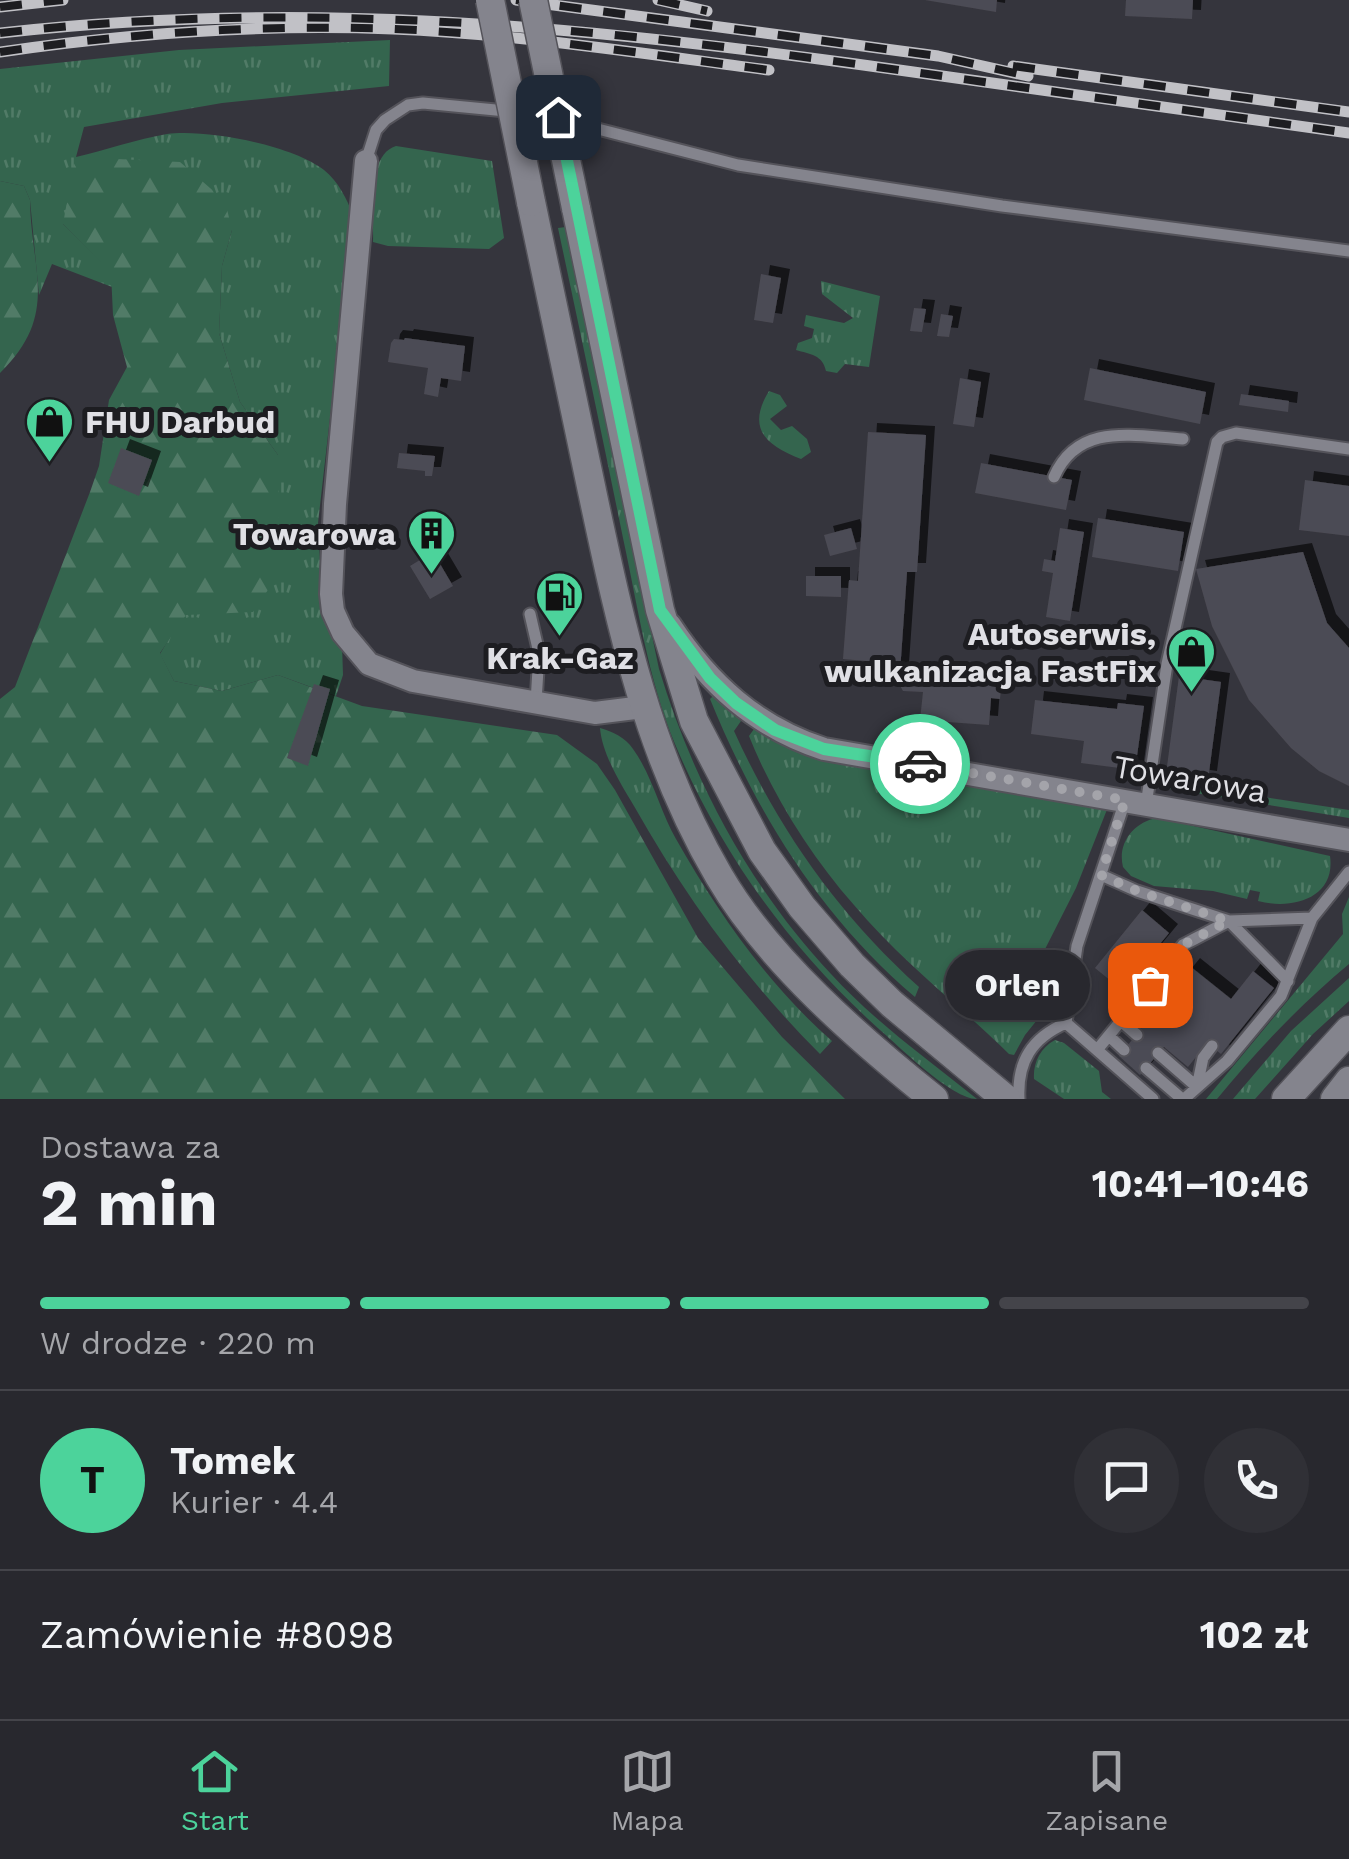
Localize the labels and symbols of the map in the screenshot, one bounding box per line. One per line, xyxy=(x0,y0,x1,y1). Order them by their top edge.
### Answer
pin xyxy=(516,75,601,160)
shop icon: FHU Darbud xyxy=(24,396,76,464)
place label: FHU Darbud xyxy=(85,403,275,441)
building icon: Towarowa xyxy=(405,508,457,576)
place label: Towarowa xyxy=(233,515,396,553)
fuel station icon: Krak-Gaz xyxy=(534,570,586,638)
place label: Autoserwis, wulkanizacja FastFix xyxy=(824,615,1156,690)
shop icon: Autoserwis, wulkanizacja FastFix xyxy=(1165,626,1217,694)
place label: Krak-Gaz xyxy=(486,639,634,677)
courier xyxy=(870,714,970,814)
street label: Towarowa xyxy=(1110,747,1270,811)
pin xyxy=(1108,943,1193,1028)
callout: Orlen xyxy=(945,950,1090,1020)

